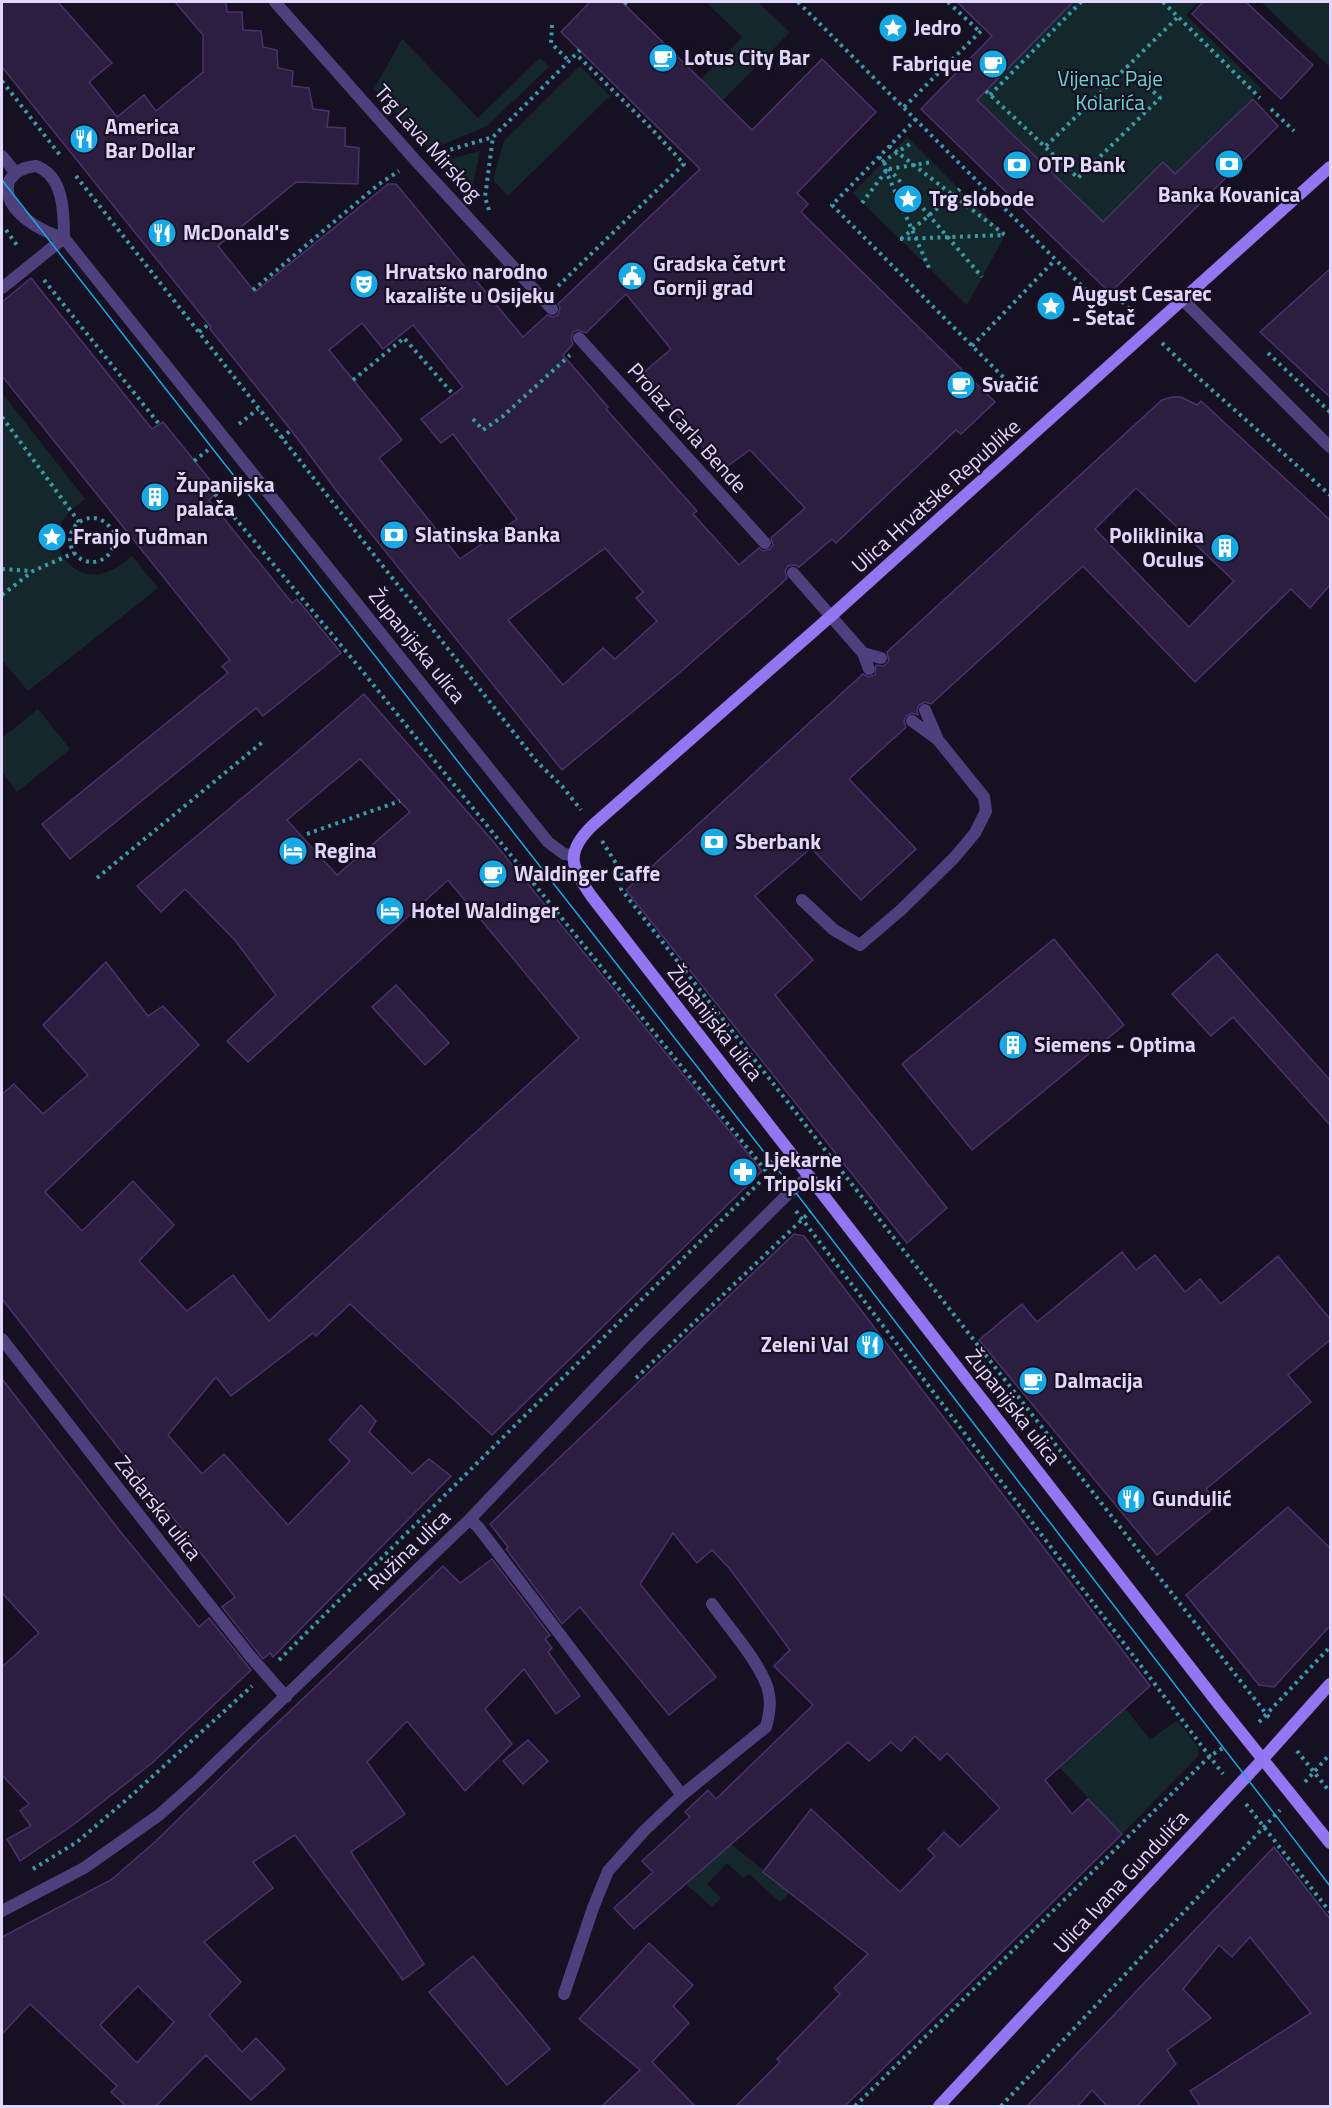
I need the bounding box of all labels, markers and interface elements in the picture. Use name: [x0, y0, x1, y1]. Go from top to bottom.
place label: Jedro: [914, 11, 961, 43]
place icon: Jedro: [877, 12, 909, 44]
place label: Lotus City Bar: [684, 41, 810, 73]
cafe icon: Lotus City Bar: [647, 42, 679, 74]
place label: Fabrique: [892, 47, 972, 79]
cafe icon: Fabrique: [977, 48, 1009, 80]
park label: Vijenac Paje Kolarića: [1057, 62, 1163, 118]
street label: Trg Lava Mirskog: [367, 77, 490, 208]
place label: America Bar Dollar: [105, 110, 196, 166]
restaurant icon: America Bar Dollar: [68, 123, 100, 155]
place label: OTP Bank: [1038, 148, 1126, 180]
bank icon: Banka Kovanica: [1213, 148, 1245, 180]
bank icon: OTP Bank: [1001, 149, 1033, 181]
place label: Banka Kovanica: [1158, 178, 1301, 210]
place label: Trg slobode: [929, 182, 1034, 214]
place icon: Trg slobode: [892, 183, 924, 215]
place label: McDonald's: [183, 216, 289, 248]
restaurant icon: McDonald's: [146, 217, 178, 249]
place label: Gradska četvrt Gornji grad: [653, 247, 786, 303]
place label: Hrvatsko narodno kazalište u Osijeku: [385, 255, 555, 311]
public building icon: Gradska četvrt Gornji grad: [616, 260, 648, 292]
theatre icon: Hrvatsko narodno kazalište u Osijeku: [348, 268, 380, 300]
place label: August Cesarec - Šetač: [1072, 277, 1212, 333]
place icon: August Cesarec - Šetač: [1035, 290, 1067, 322]
street label: Prolaz Carla Bende: [620, 355, 755, 500]
place label: Svačić: [982, 368, 1039, 400]
cafe icon: Svačić: [945, 369, 977, 401]
street label: Ulica Hrvatske Republike: [844, 411, 1027, 580]
place label: Županijska palača: [176, 468, 275, 524]
building icon: Županijska palača: [139, 481, 171, 513]
place label: Slatinska Banka: [415, 518, 561, 550]
bank icon: Slatinska Banka: [378, 519, 410, 551]
place label: Poliklinika Oculus: [1109, 519, 1204, 575]
place label: Franjo Tuđman: [73, 520, 208, 552]
place icon: Franjo Tuđman: [36, 521, 68, 553]
building icon: Poliklinika Oculus: [1209, 532, 1241, 564]
street label: Županijska ulica: [361, 581, 474, 710]
place label: Sberbank: [735, 825, 821, 857]
bank icon: Sberbank: [698, 826, 730, 858]
place label: Regina: [314, 834, 377, 866]
hotel icon: Regina: [277, 835, 309, 867]
place label: Waldinger Caffe: [514, 857, 660, 889]
cafe icon: Waldinger Caffe: [477, 858, 509, 890]
place label: Hotel Waldinger: [411, 894, 559, 926]
hotel icon: Hotel Waldinger: [374, 895, 406, 927]
street label: Županijska ulica: [660, 958, 772, 1088]
place label: Siemens - Optima: [1034, 1028, 1196, 1060]
building icon: Siemens - Optima: [997, 1029, 1029, 1061]
place label: Ljekarne Tripolski: [764, 1143, 842, 1199]
pharmacy icon: Ljekarne Tripolski: [727, 1156, 759, 1188]
place label: Zeleni Val: [761, 1328, 849, 1360]
restaurant icon: Zeleni Val: [854, 1329, 886, 1361]
street label: Županijska ulica: [958, 1342, 1070, 1472]
place label: Dalmacija: [1054, 1364, 1143, 1396]
cafe icon: Dalmacija: [1017, 1365, 1049, 1397]
street label: Zadarska ulica: [107, 1448, 210, 1567]
place label: Gundulić: [1152, 1482, 1232, 1514]
restaurant icon: Gundulić: [1115, 1483, 1147, 1515]
street label: Ružina ulica: [359, 1501, 457, 1597]
street label: Ulica Ivana Gundulića: [1045, 1802, 1196, 1960]

